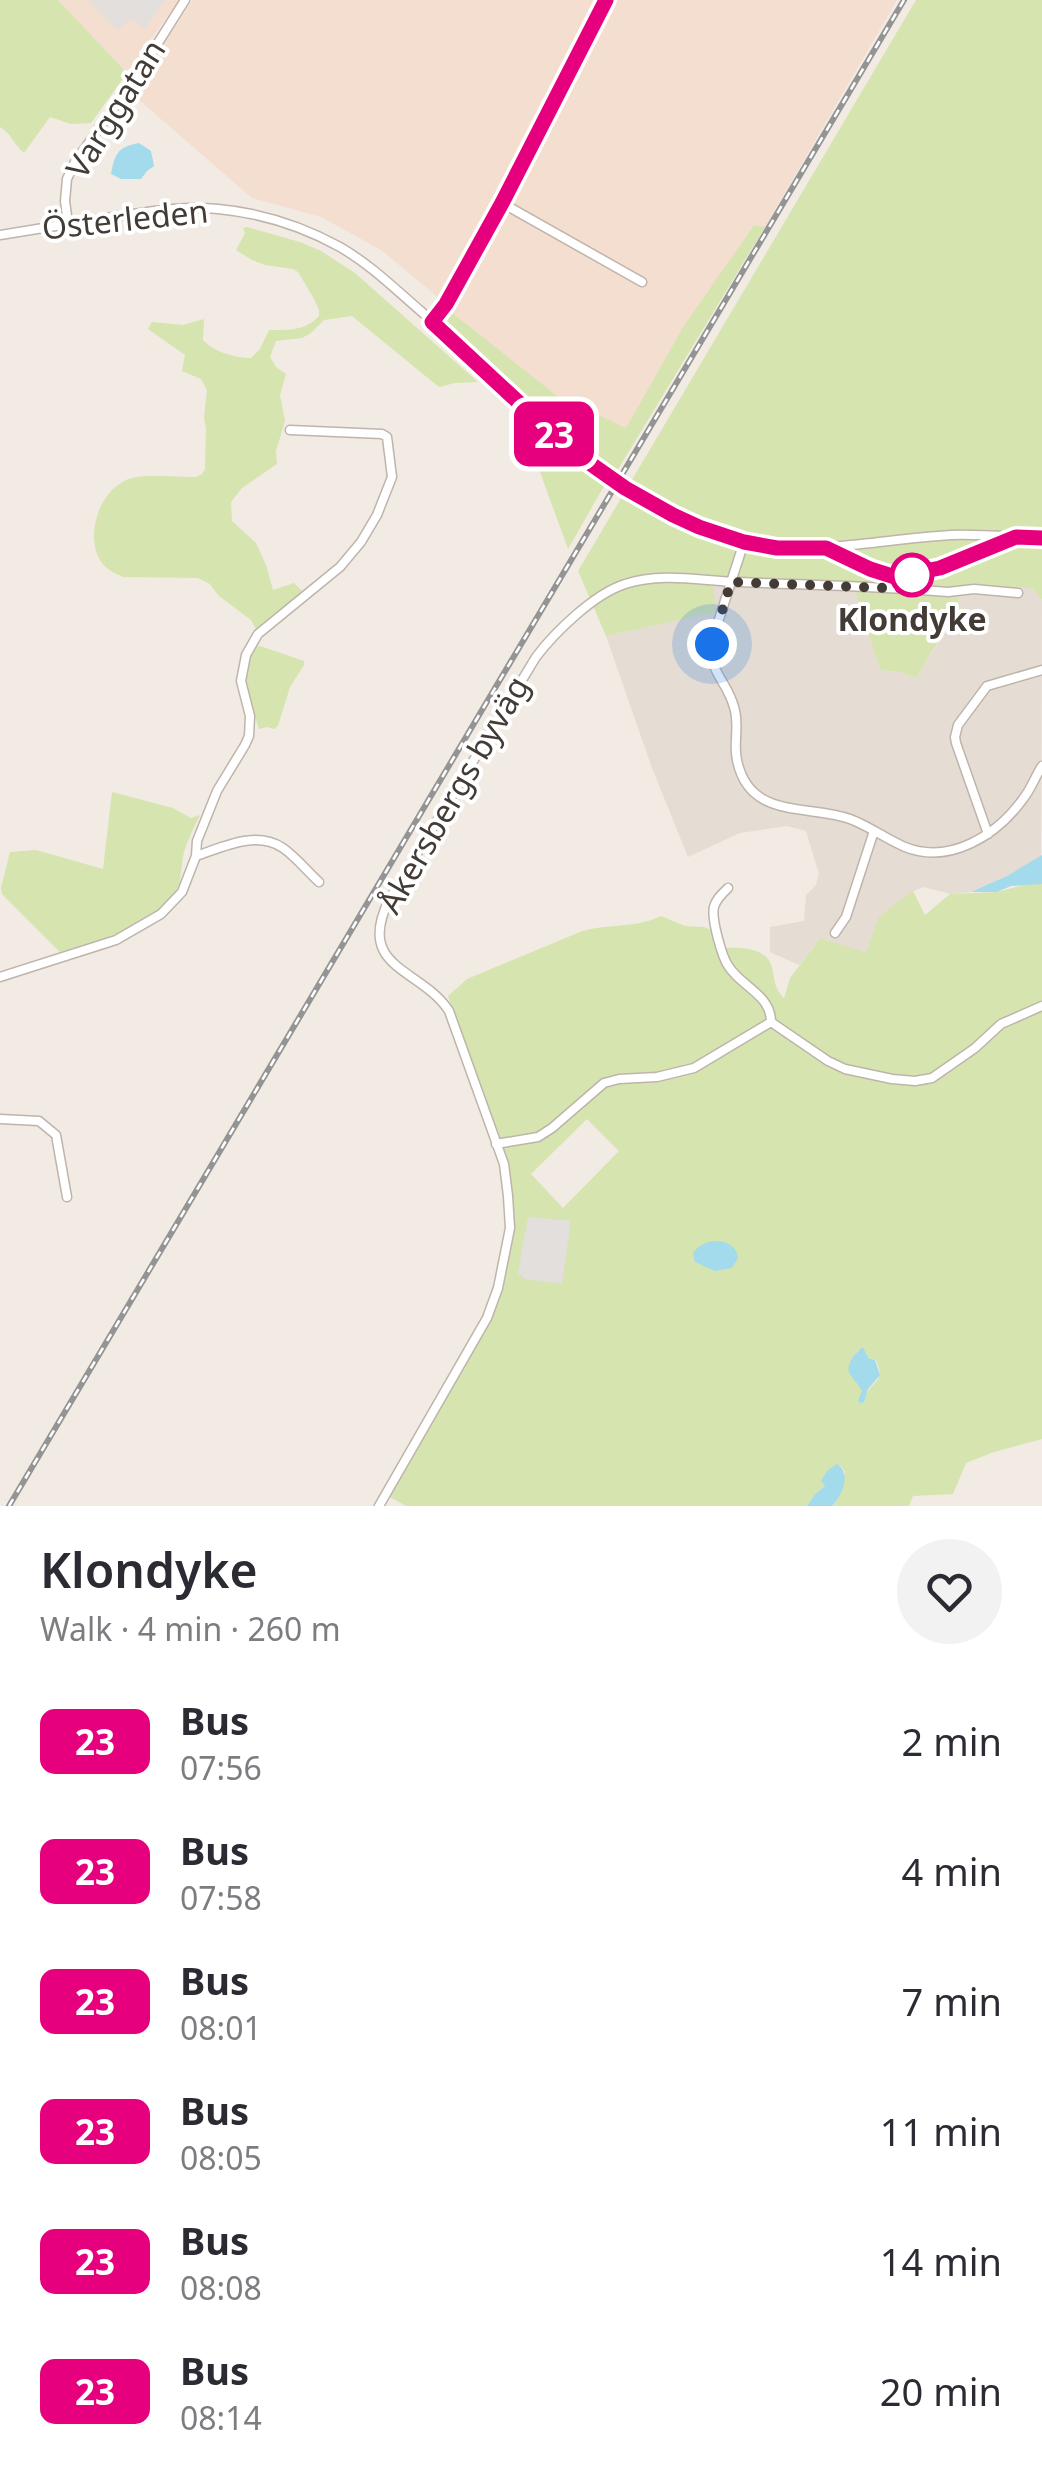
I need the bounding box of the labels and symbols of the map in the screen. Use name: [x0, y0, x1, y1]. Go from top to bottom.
street label: Varggatan: [55, 31, 174, 186]
street label: Österleden: [40, 188, 210, 249]
line badge: 23: [509, 402, 599, 466]
marker: Klondyke: [891, 554, 933, 596]
place label: Klondyke: [837, 597, 987, 640]
your location: [687, 619, 737, 669]
street label: Åkersbergs byväg: [367, 668, 538, 921]

